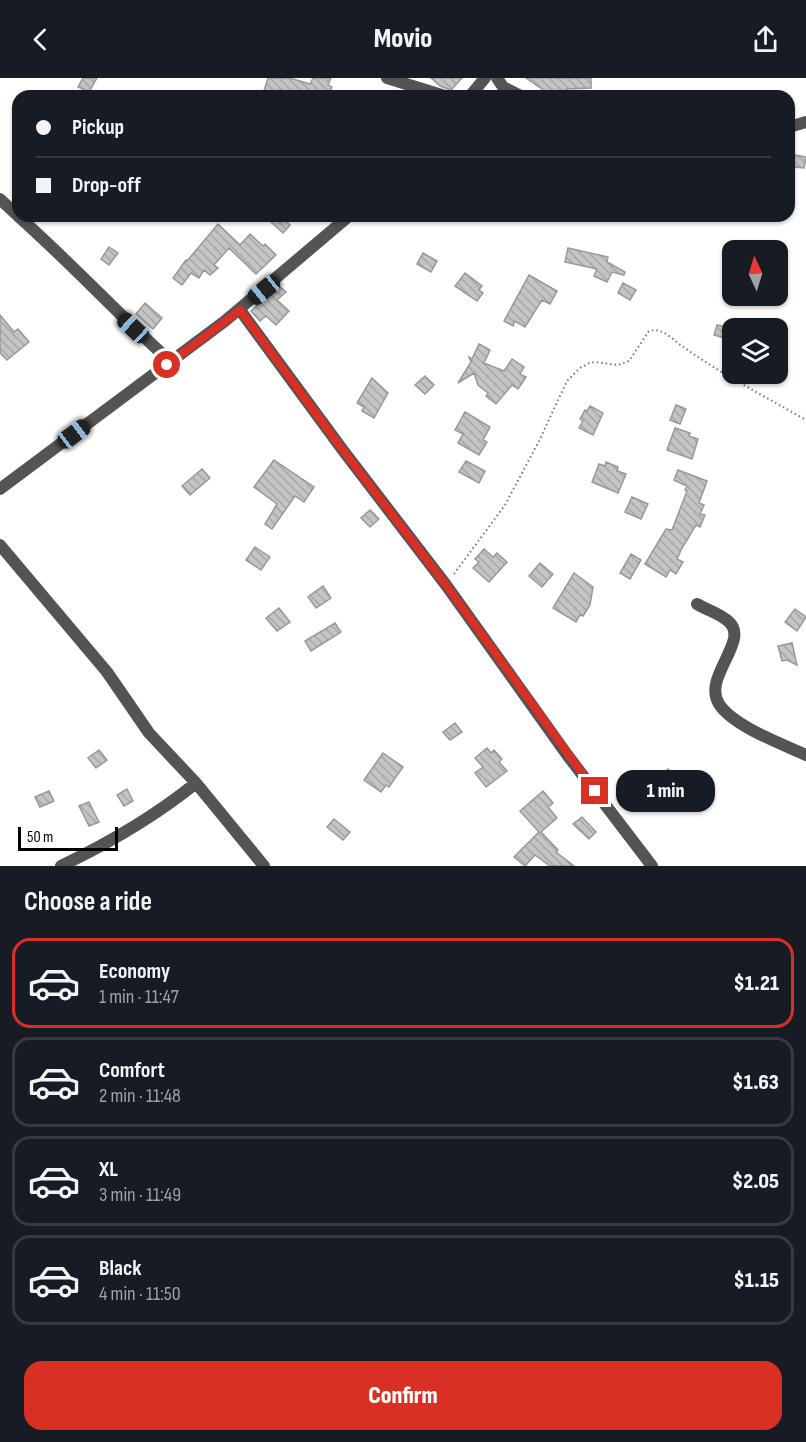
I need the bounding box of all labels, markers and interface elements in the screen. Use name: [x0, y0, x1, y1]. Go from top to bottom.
icon: back: [24, 23, 57, 56]
text: Movio: [374, 23, 432, 55]
icon: share: [749, 23, 782, 56]
text: Pickup: [72, 114, 124, 141]
text: Drop-off: [72, 172, 141, 199]
north arrow: [722, 240, 788, 306]
map controls: [722, 240, 788, 384]
car: [244, 272, 284, 308]
car: [114, 309, 152, 347]
button: layers: [722, 318, 788, 384]
route start: [153, 351, 180, 378]
car: [54, 416, 94, 452]
callout: 1 min: [616, 770, 715, 812]
route end: [581, 777, 608, 804]
text: 1 min: [646, 779, 685, 803]
scale bar: [18, 824, 118, 852]
text: 50 m: [27, 828, 53, 847]
text: Choose a ride: [24, 886, 152, 918]
icon: car: [27, 956, 81, 1010]
text: Economy: [99, 958, 170, 985]
text: $1.21: [733, 970, 779, 997]
text: 1 min · 11:47: [99, 985, 179, 1009]
icon: car: [27, 1055, 81, 1109]
text: Comfort: [99, 1057, 165, 1084]
text: $1.63: [732, 1069, 779, 1096]
text: 2 min · 11:48: [99, 1084, 181, 1108]
icon: car: [27, 1154, 81, 1208]
text: XL: [99, 1156, 118, 1183]
text: $2.05: [732, 1168, 779, 1195]
text: 3 min · 11:49: [99, 1183, 181, 1207]
icon: car: [27, 1253, 81, 1307]
text: Black: [99, 1255, 141, 1282]
text: $1.15: [733, 1267, 779, 1294]
text: 4 min · 11:50: [99, 1282, 181, 1306]
button: Confirm: [24, 1361, 782, 1430]

